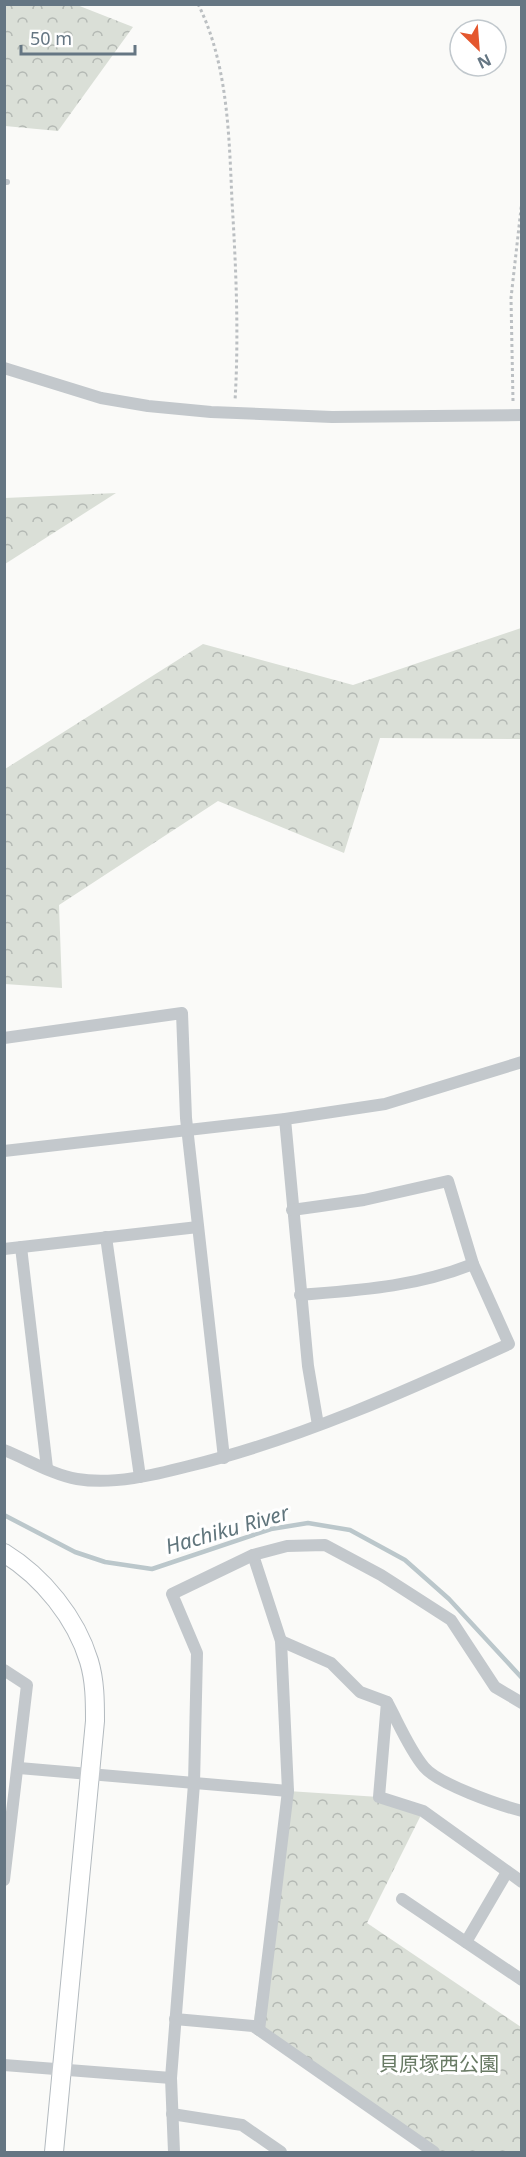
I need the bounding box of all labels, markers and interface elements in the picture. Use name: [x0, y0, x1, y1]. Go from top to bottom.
scale bar: [21, 18, 135, 56]
north arrow: [448, 18, 508, 78]
text: 50 m: [30, 26, 72, 50]
text: N: [474, 49, 495, 74]
water label: Hachiku River: [162, 1498, 294, 1560]
park label: 貝原塚西公園: [379, 2050, 499, 2077]

